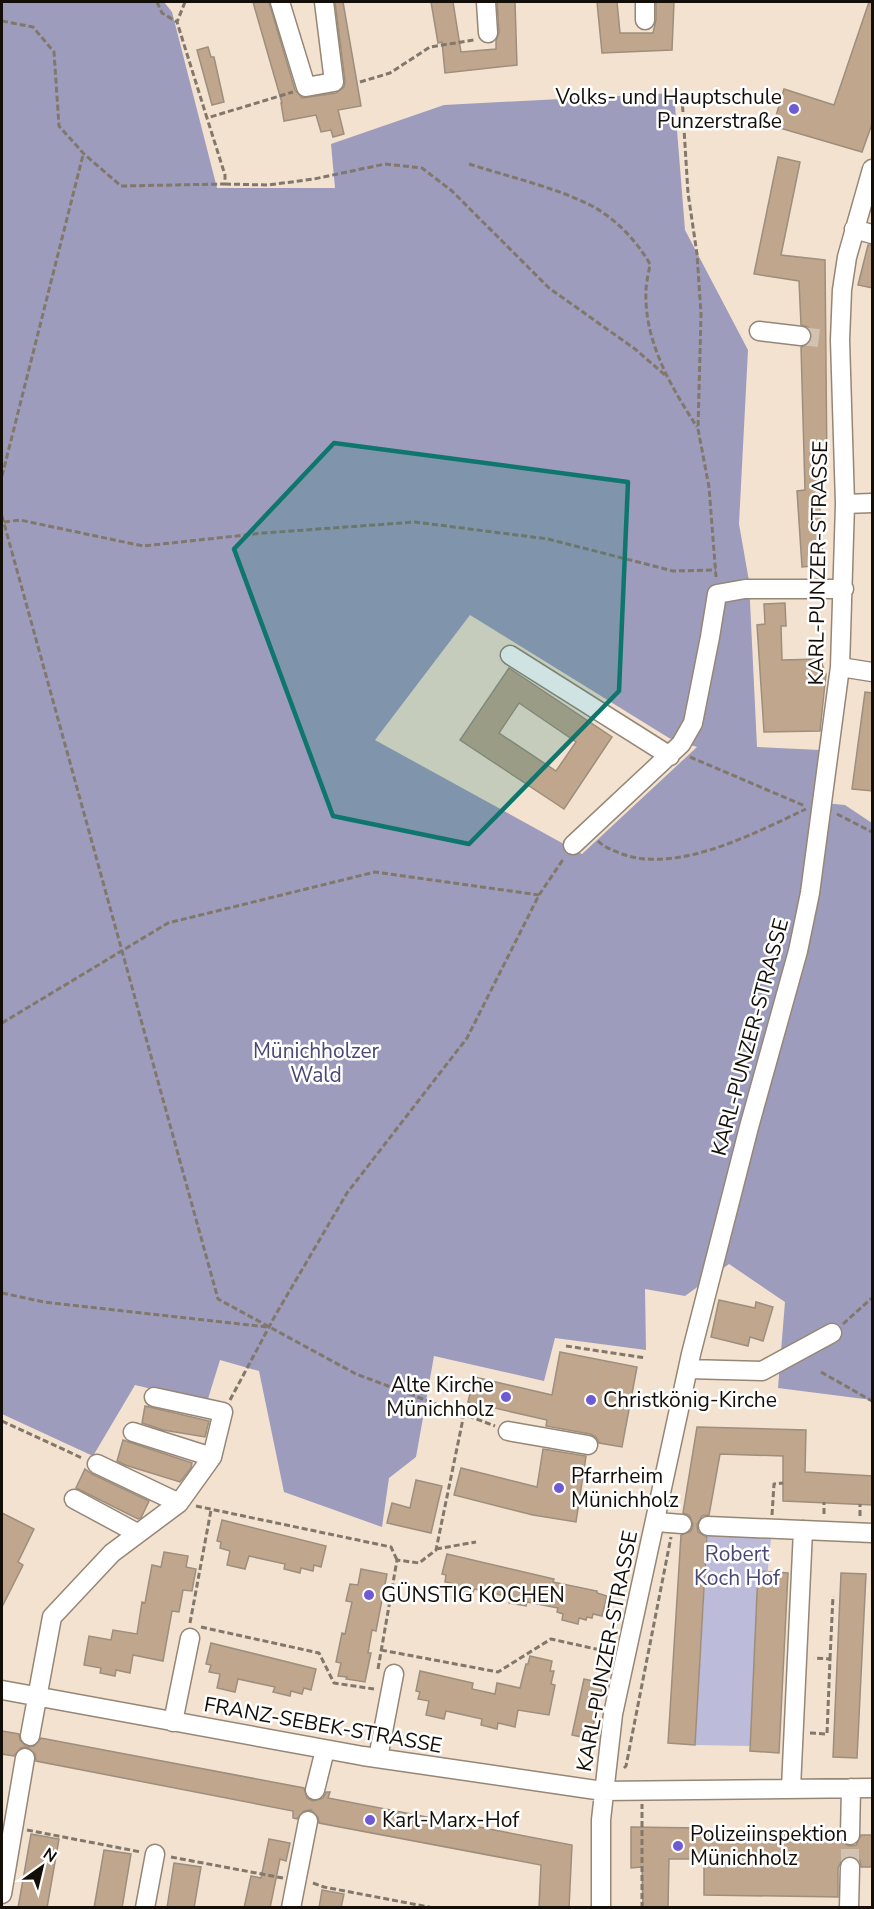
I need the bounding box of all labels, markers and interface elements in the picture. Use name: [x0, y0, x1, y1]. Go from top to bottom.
place label: Volks- und Hauptschule Punzerstraße: [555, 83, 782, 135]
marker: Volks- und Hauptschule Punzerstraße: [787, 102, 801, 116]
street label: KARL-PUNZER-STRASSE: [802, 440, 834, 686]
street label: KARL-PUNZER-STRASSE: [705, 915, 795, 1159]
park label: Münichholzer Wald: [253, 1037, 380, 1089]
place label: Alte Kirche Münichholz: [386, 1371, 494, 1423]
place label: Christkönig-Kirche: [603, 1386, 777, 1414]
marker: Alte Kirche Münichholz: [499, 1390, 513, 1404]
marker: Christkönig-Kirche: [584, 1393, 598, 1407]
place label: Pfarrheim Münichholz: [571, 1462, 679, 1514]
marker: Pfarrheim Münichholz: [552, 1481, 566, 1495]
street label: KARL-PUNZER-STRASSE: [570, 1528, 644, 1774]
park label: Robert Koch Hof: [694, 1540, 781, 1592]
place label: GÜNSTIG KOCHEN: [381, 1581, 565, 1609]
marker: GÜNSTIG KOCHEN: [362, 1588, 376, 1602]
street label: FRANZ-SEBEK-STRASSE: [202, 1690, 444, 1760]
place label: Karl-Marx-Hof: [382, 1806, 520, 1834]
marker: Karl-Marx-Hof: [363, 1813, 377, 1827]
place label: Polizeiinspektion Münichholz: [690, 1820, 848, 1872]
north arrow: [12, 1837, 72, 1897]
marker: Polizeiinspektion Münichholz: [671, 1839, 685, 1853]
text: N: [39, 1843, 61, 1868]

